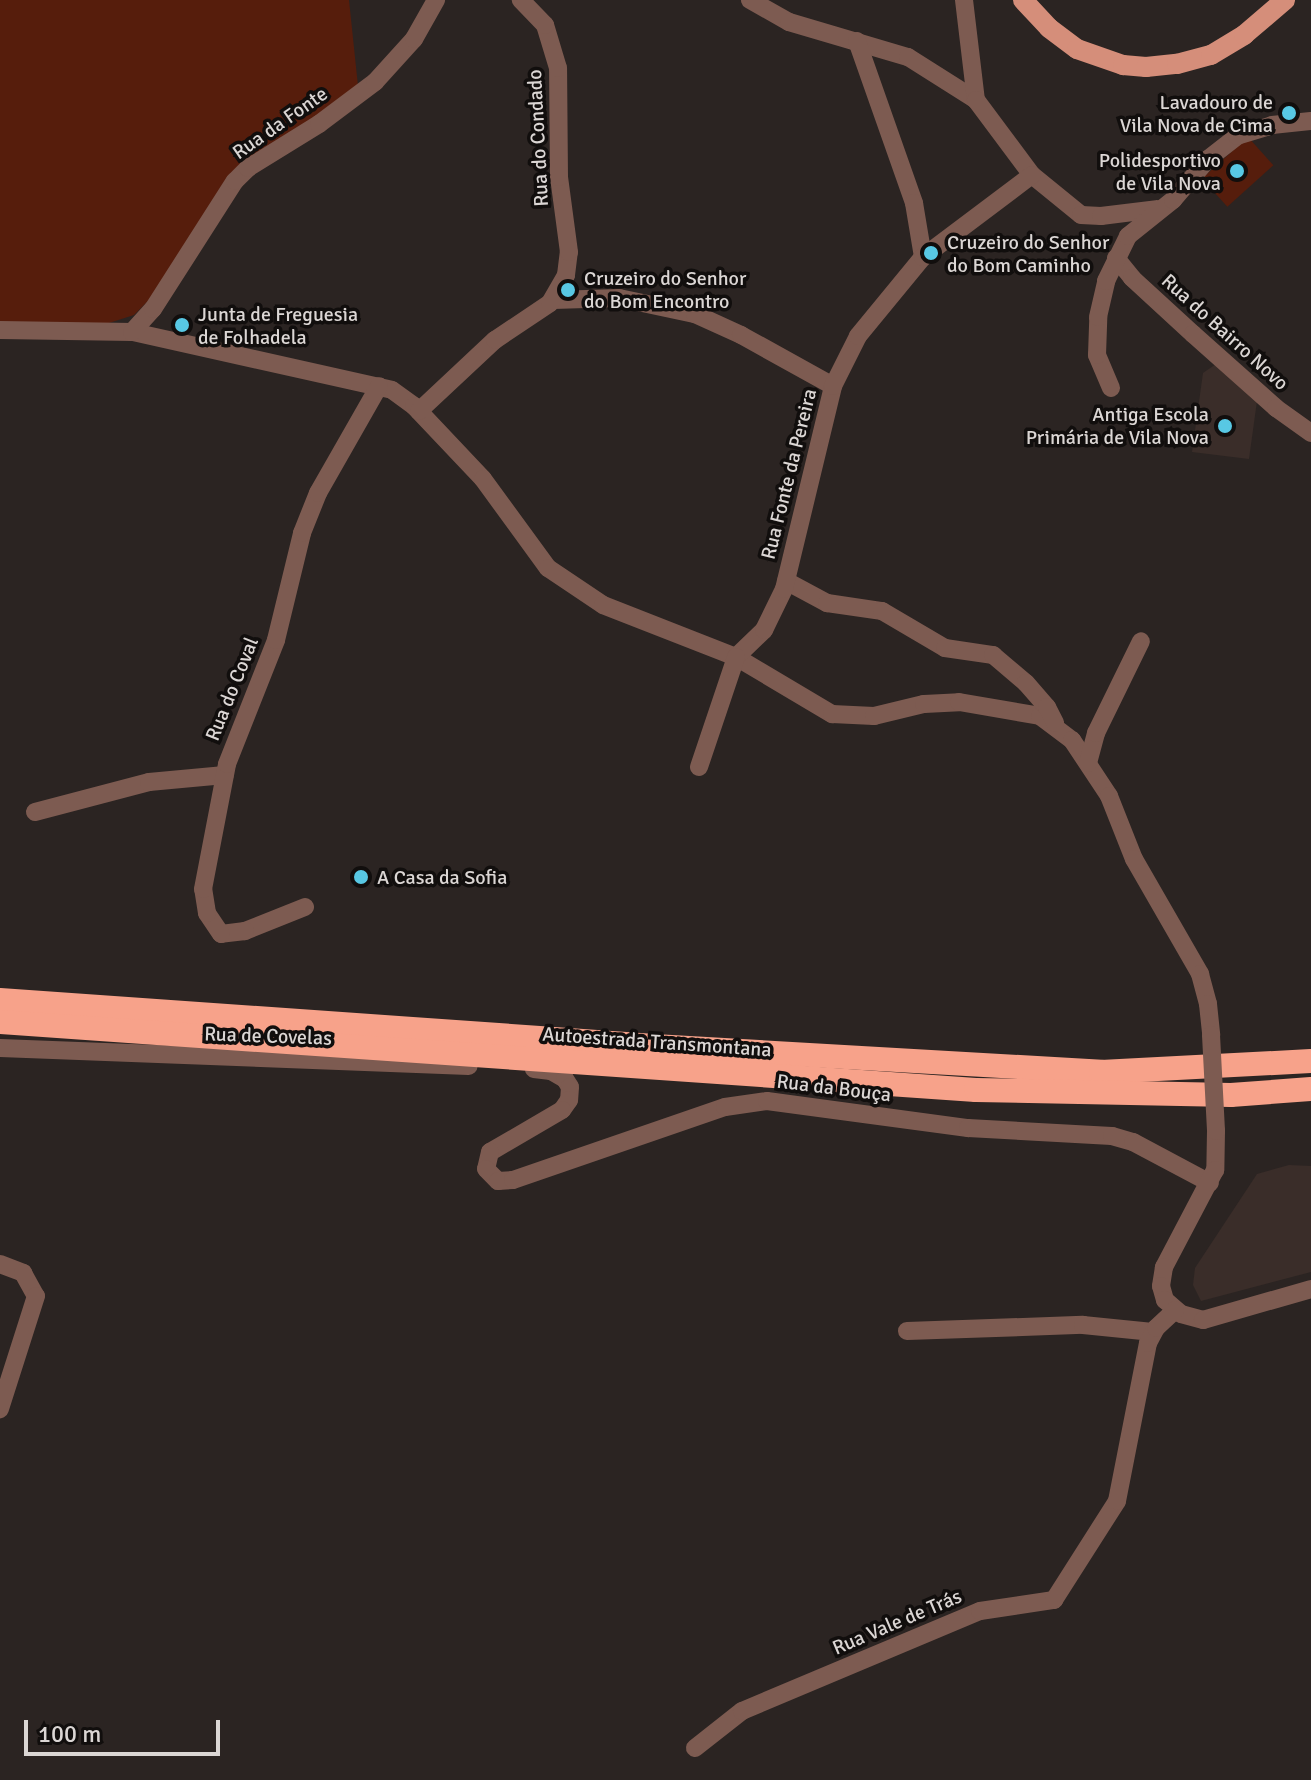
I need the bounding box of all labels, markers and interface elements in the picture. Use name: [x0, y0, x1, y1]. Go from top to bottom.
street label: Rua do Condado: [522, 69, 554, 207]
street label: Rua da Fonte: [228, 82, 332, 164]
place label: Lavadouro de Vila Nova de Cima: [1120, 90, 1273, 137]
marker: Lavadouro de Vila Nova de Cima: [1280, 104, 1298, 122]
place label: Polidesportivo de Vila Nova: [1099, 148, 1221, 195]
marker: Polidesportivo de Vila Nova: [1228, 162, 1246, 180]
place label: Cruzeiro do Senhor do Bom Caminho: [947, 230, 1109, 277]
marker: Cruzeiro do Senhor do Bom Caminho: [922, 244, 940, 262]
place label: Cruzeiro do Senhor do Bom Encontro: [584, 266, 746, 313]
street label: Rua do Bairro Novo: [1157, 269, 1293, 395]
marker: Cruzeiro do Senhor do Bom Encontro: [559, 281, 577, 299]
place label: Junta de Freguesia de Folhadela: [198, 302, 358, 349]
marker: Junta de Freguesia de Folhadela: [173, 316, 191, 334]
street label: Rua Fonte da Pereira: [756, 386, 822, 562]
place label: Antiga Escola Primária de Vila Nova: [1026, 402, 1209, 449]
marker: Antiga Escola Primária de Vila Nova: [1216, 417, 1234, 435]
street label: Rua do Coval: [200, 634, 264, 744]
place label: A Casa da Sofia: [377, 865, 507, 889]
marker: A Casa da Sofia: [352, 868, 370, 886]
street label: Rua de Covelas: [204, 1022, 332, 1050]
street label: Autoestrada Transmontana: [542, 1022, 772, 1062]
street label: Rua da Bouça: [775, 1069, 893, 1107]
street label: Rua Vale de Trás: [829, 1584, 965, 1660]
scale bar: [28, 1704, 224, 1754]
text: 100 m: [38, 1719, 101, 1749]

